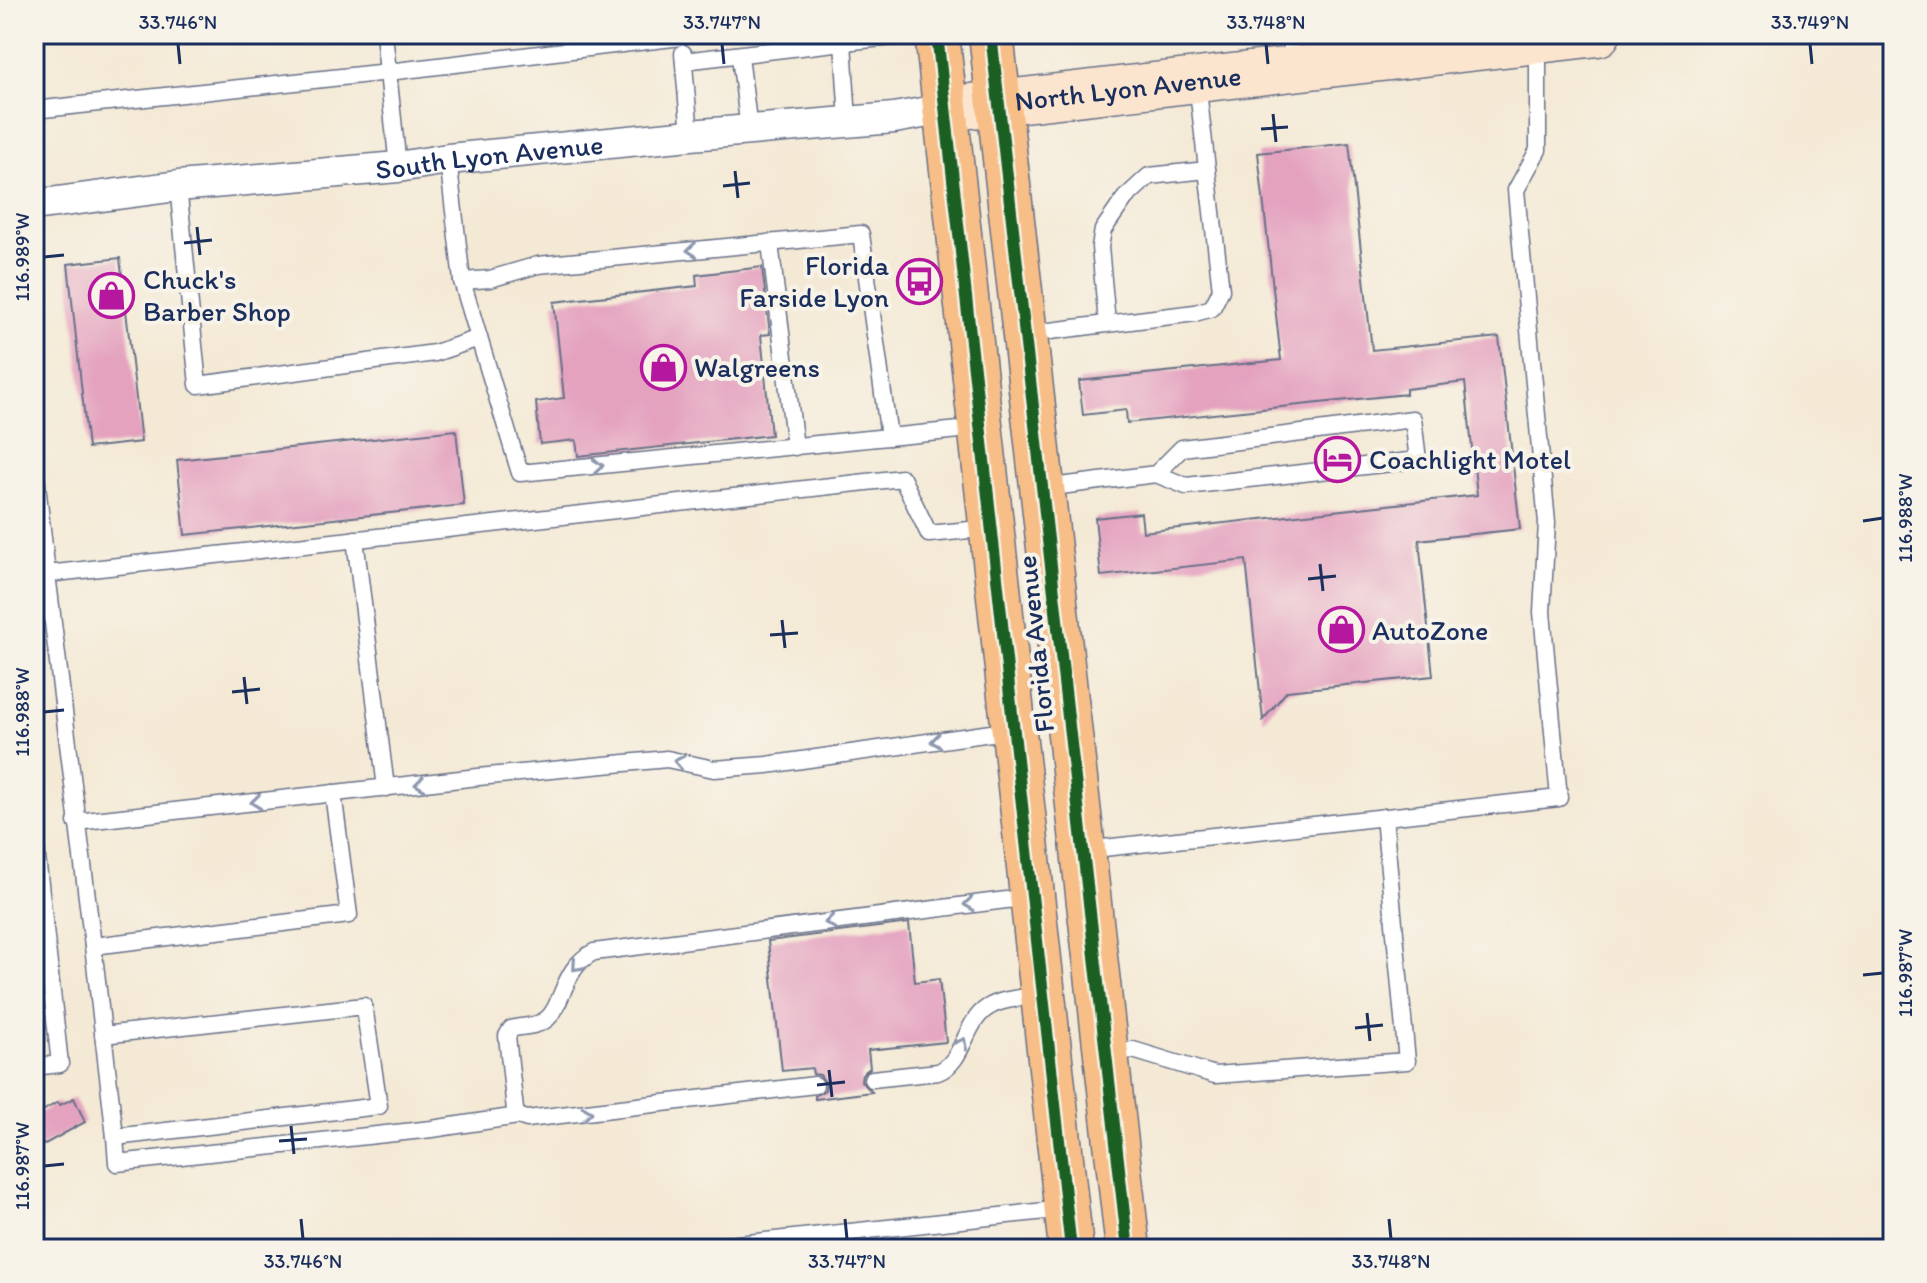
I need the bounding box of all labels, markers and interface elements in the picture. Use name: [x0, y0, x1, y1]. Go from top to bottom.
text: 33.746°N: [139, 10, 217, 34]
text: 33.747°N: [683, 10, 761, 34]
text: 33.748°N: [1226, 10, 1306, 34]
text: 33.749°N: [1771, 10, 1849, 34]
street label: North Lyon Avenue: [1013, 58, 1243, 118]
street label: South Lyon Avenue: [374, 127, 605, 186]
text: 116.989°W: [10, 213, 34, 301]
one-way arrow: [685, 242, 698, 259]
place label: Florida Farside Lyon: [739, 248, 889, 314]
bus stop icon: Florida Farside Lyon: [896, 257, 944, 305]
place label: Chuck's Barber Shop: [143, 262, 291, 328]
shop icon: Chuck's Barber Shop: [88, 271, 136, 319]
shop icon: Walgreens: [639, 343, 687, 391]
place label: Walgreens: [694, 350, 820, 384]
hotel icon: Coachlight Motel: [1314, 435, 1362, 483]
place label: Coachlight Motel: [1369, 442, 1571, 476]
one-way arrow: [592, 457, 605, 474]
text: 116.988°W: [1893, 473, 1917, 563]
street label: Florida Avenue: [1009, 554, 1061, 734]
shop icon: AutoZone: [1317, 606, 1365, 654]
place label: AutoZone: [1372, 613, 1488, 647]
text: 116.988°W: [10, 667, 34, 757]
one-way arrow: [929, 732, 943, 749]
one-way arrow: [672, 754, 686, 771]
one-way arrow: [414, 775, 427, 792]
one-way arrow: [249, 793, 262, 810]
one-way arrow: [962, 896, 975, 913]
one-way arrow: [823, 913, 837, 930]
text: 116.987°W: [1893, 929, 1917, 1017]
one-way arrow: [572, 957, 586, 971]
one-way arrow: [953, 1037, 968, 1051]
one-way arrow: [580, 1105, 594, 1122]
text: 116.987°W: [10, 1122, 34, 1210]
text: 33.746°N: [264, 1249, 342, 1273]
text: 33.747°N: [808, 1249, 886, 1273]
text: 33.748°N: [1351, 1249, 1431, 1273]

